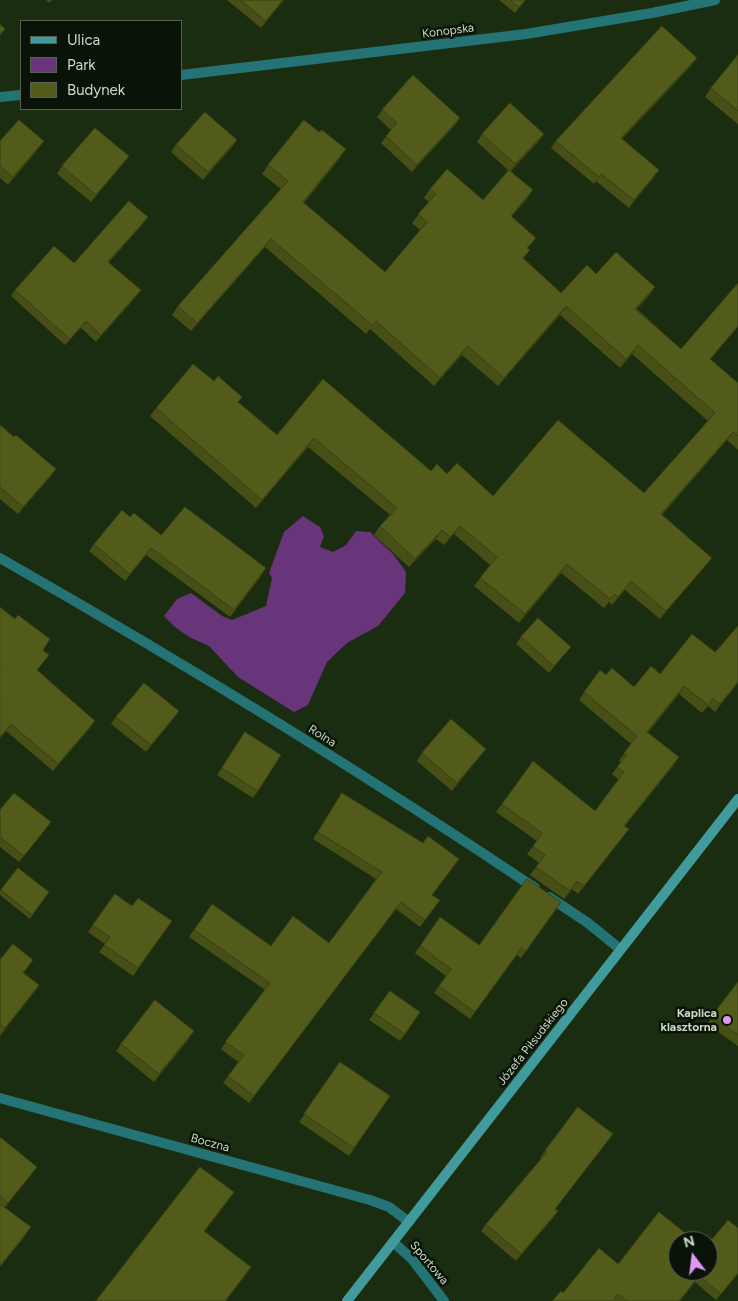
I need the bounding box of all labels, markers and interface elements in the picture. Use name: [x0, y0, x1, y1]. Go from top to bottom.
legend: [20, 20, 182, 110]
street label: Konopska: [421, 21, 475, 41]
text: Ulica: [67, 31, 100, 49]
text: Park: [67, 56, 96, 74]
text: Budynek: [67, 81, 125, 99]
street label: Rolna: [305, 722, 339, 750]
street label: Józefa Piłsudskiego: [495, 996, 571, 1088]
place label: Kaplica klasztorna: [660, 1006, 717, 1034]
marker: Kaplica klasztorna: [721, 1014, 733, 1026]
street label: Boczna: [189, 1131, 231, 1155]
north arrow: [668, 1231, 718, 1281]
text: N: [682, 1232, 697, 1252]
street label: Sportowa: [407, 1238, 451, 1288]

